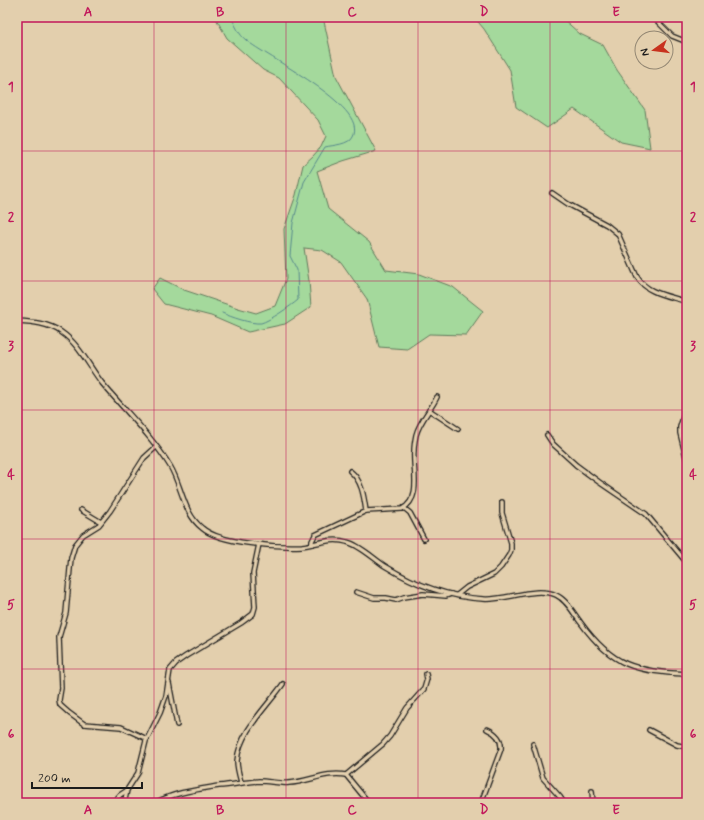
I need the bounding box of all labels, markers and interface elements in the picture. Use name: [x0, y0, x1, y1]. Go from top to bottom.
text: A: [84, 4, 92, 21]
text: B: [216, 4, 225, 21]
text: C: [347, 4, 357, 21]
text: D: [480, 4, 489, 21]
text: E: [612, 4, 620, 21]
north arrow: [634, 30, 674, 70]
text: N: [638, 47, 653, 57]
text: 1: [8, 79, 14, 96]
text: 1: [690, 79, 696, 96]
text: 2: [8, 209, 15, 226]
text: 2: [690, 209, 697, 226]
text: 3: [8, 338, 14, 355]
text: 3: [690, 338, 696, 355]
text: 4: [7, 467, 15, 484]
text: 4: [689, 467, 697, 484]
text: 5: [7, 597, 15, 614]
text: 5: [689, 597, 697, 614]
text: 6: [8, 726, 15, 743]
text: 6: [690, 726, 697, 743]
scale bar: [32, 764, 142, 790]
text: 200 m: [38, 771, 71, 787]
text: A: [84, 802, 92, 819]
text: B: [216, 802, 225, 819]
text: C: [347, 802, 357, 819]
text: D: [480, 802, 489, 819]
text: E: [612, 802, 620, 819]

